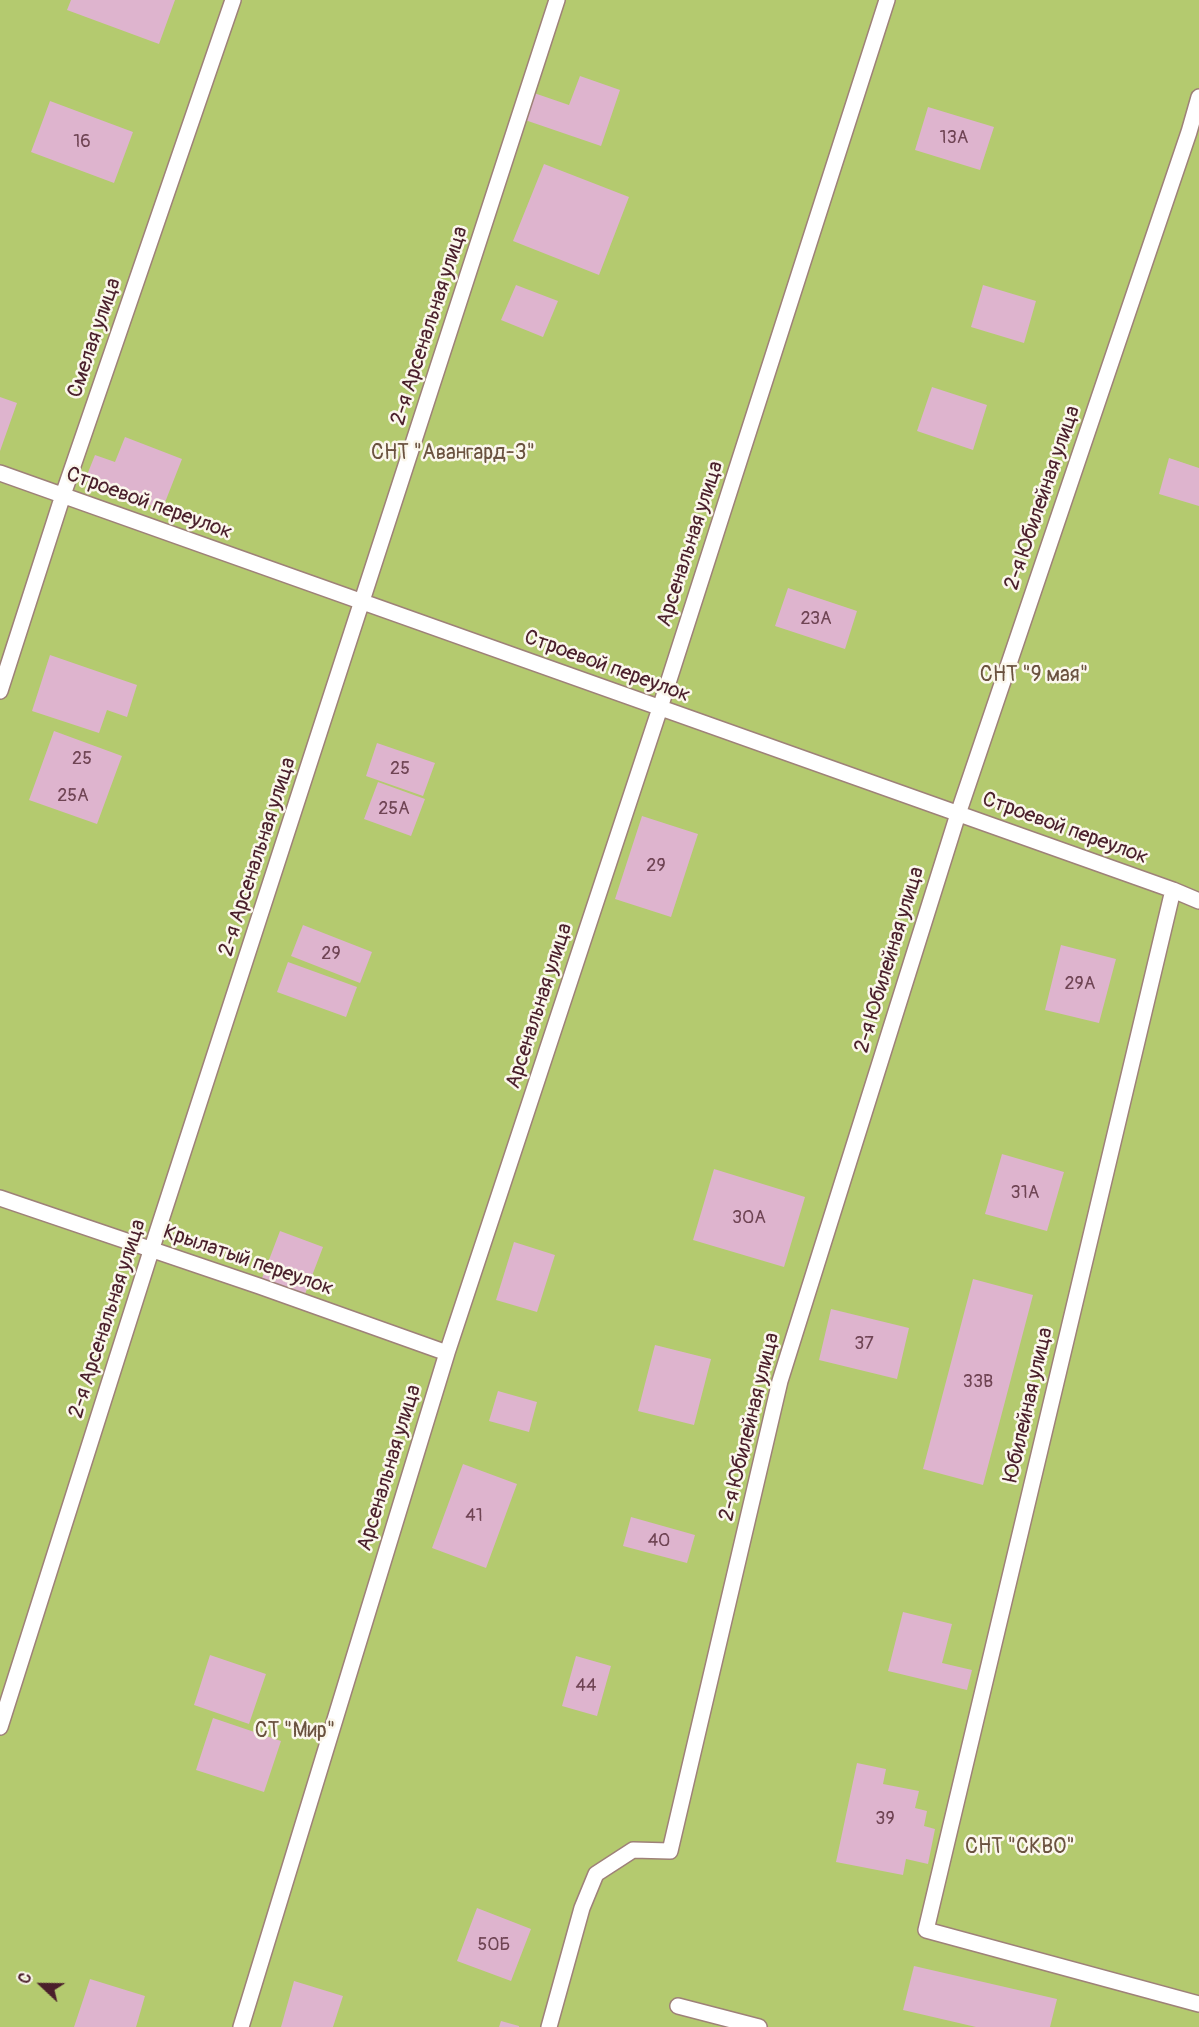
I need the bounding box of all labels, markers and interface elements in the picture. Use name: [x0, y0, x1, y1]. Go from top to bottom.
house number: 13А: [940, 127, 968, 149]
house number: 16: [73, 131, 91, 153]
street label: 2-я Арсенальная улица: [386, 223, 474, 429]
street label: Смелая улица: [63, 275, 127, 401]
street label: 2-я Юбилейная улица: [1000, 403, 1086, 593]
park label: СНТ "Авангард-3": [371, 441, 535, 467]
street label: Арсенальная улица: [652, 458, 730, 630]
street label: Строевой переулок: [63, 462, 235, 546]
house number: 23А: [800, 608, 832, 630]
street label: Строевой переулок: [521, 625, 693, 709]
park label: СНТ "9 мая": [980, 663, 1088, 689]
house number: 25: [72, 748, 92, 770]
street label: 2-я Арсенальная улица: [214, 754, 302, 960]
house number: 25: [390, 758, 410, 780]
house number: 25А: [57, 785, 89, 807]
street label: Строевой переулок: [979, 787, 1151, 871]
house number: 25А: [378, 798, 410, 820]
house number: 29: [646, 855, 666, 877]
street label: 2-я Юбилейная улица: [850, 864, 930, 1056]
street label: Арсенальная улица: [501, 920, 579, 1092]
house number: 29: [321, 943, 341, 965]
house number: 29А: [1064, 973, 1096, 995]
house number: 31А: [1011, 1182, 1039, 1204]
house number: 30А: [732, 1207, 766, 1229]
street label: 2-я Арсенальная улица: [64, 1216, 152, 1422]
street label: Крылатый переулок: [160, 1220, 336, 1302]
street label: Юбилейная улица: [999, 1325, 1059, 1485]
street label: 2-я Юбилейная улица: [714, 1330, 786, 1524]
house number: 37: [854, 1333, 874, 1355]
house number: 33В: [963, 1371, 993, 1393]
street label: Арсенальная улица: [353, 1382, 427, 1554]
house number: 41: [465, 1505, 483, 1527]
house number: 40: [648, 1530, 670, 1552]
house number: 44: [576, 1675, 596, 1697]
park label: СТ "Мир": [255, 1719, 335, 1745]
house number: 39: [875, 1808, 895, 1830]
park label: СНТ "СКВО": [965, 1835, 1075, 1861]
house number: 50Б: [478, 1934, 510, 1956]
north arrow: [12, 1955, 72, 2015]
text: С: [14, 1970, 36, 1987]

